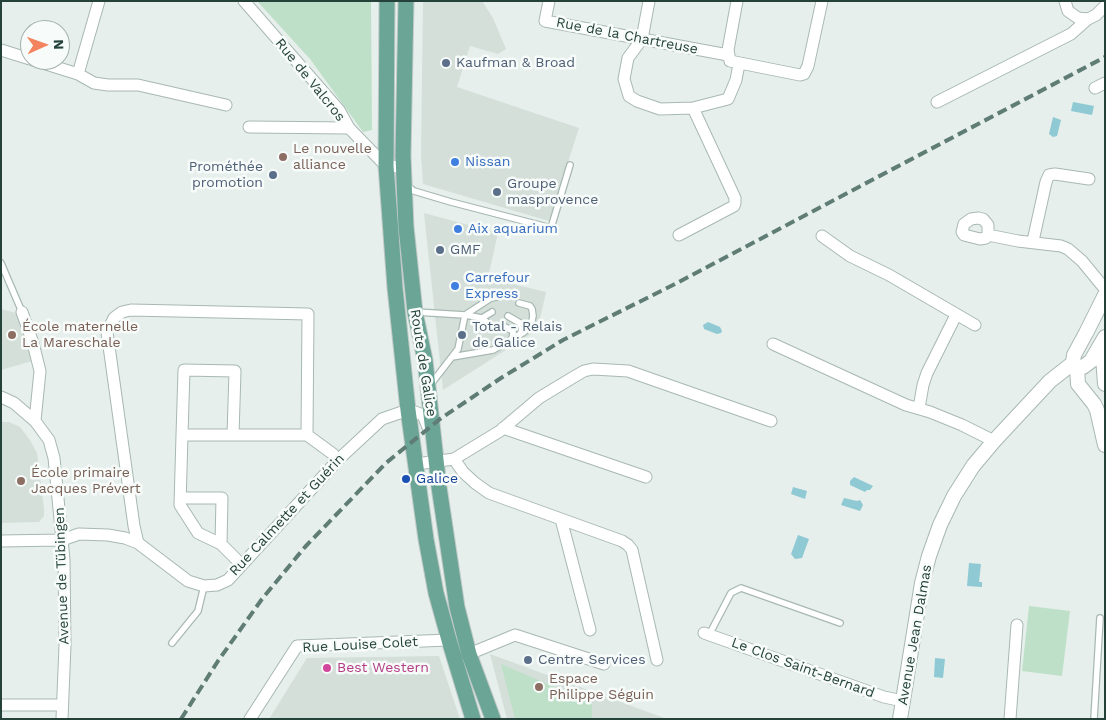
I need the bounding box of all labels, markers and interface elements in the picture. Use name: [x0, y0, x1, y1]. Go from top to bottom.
street label: Rue de la Chartreuse: [555, 14, 699, 58]
north arrow: [20, 20, 70, 70]
street label: Rue de Valcros: [271, 35, 349, 125]
text: N: [51, 39, 67, 50]
place label: Kaufman & Broad: [456, 55, 575, 71]
marker: Kaufman & Broad: [440, 57, 452, 69]
place label: Le nouvelle alliance: [293, 141, 372, 174]
marker: Le nouvelle alliance: [277, 151, 289, 163]
place label: Nissan: [465, 154, 510, 170]
marker: Nissan: [449, 156, 461, 168]
place label: Prométhée promotion: [189, 159, 263, 192]
marker: Prométhée promotion: [267, 169, 279, 181]
place label: Groupe masprovence: [507, 176, 598, 208]
marker: Groupe masprovence: [491, 186, 503, 198]
place label: Aix aquarium: [468, 221, 558, 237]
marker: Aix aquarium: [452, 223, 464, 235]
place label: GMF: [450, 242, 481, 258]
marker: GMF: [434, 244, 446, 256]
place label: Carrefour Express: [465, 270, 530, 302]
marker: Carrefour Express: [449, 280, 461, 292]
street label: Route de Galice: [406, 308, 440, 418]
place label: École maternelle La Mareschale: [22, 319, 138, 352]
place label: Total - Relais de Galice: [472, 319, 562, 352]
marker: École maternelle La Mareschale: [6, 329, 18, 341]
marker: Total - Relais de Galice: [456, 329, 468, 341]
street label: Rue Calmette et Guérin: [226, 450, 348, 580]
place label: École primaire Jacques Prévert: [31, 465, 141, 498]
place label: Galice: [416, 471, 458, 487]
marker: Galice: [400, 473, 412, 485]
marker: École primaire Jacques Prévert: [15, 475, 27, 487]
street label: Avenue de Tübingen: [51, 507, 73, 645]
street label: Avenue Jean Dalmas: [894, 563, 936, 707]
street label: Rue Louise Colet: [302, 634, 418, 656]
street label: Le Clos Saint-Bernard: [729, 634, 877, 702]
place label: Centre Services: [538, 652, 646, 668]
marker: Centre Services: [522, 654, 534, 666]
place label: Best Western: [337, 660, 429, 676]
marker: Best Western: [321, 662, 333, 674]
place label: Espace Philippe Séguin: [549, 671, 654, 704]
marker: Espace Philippe Séguin: [533, 681, 545, 693]

